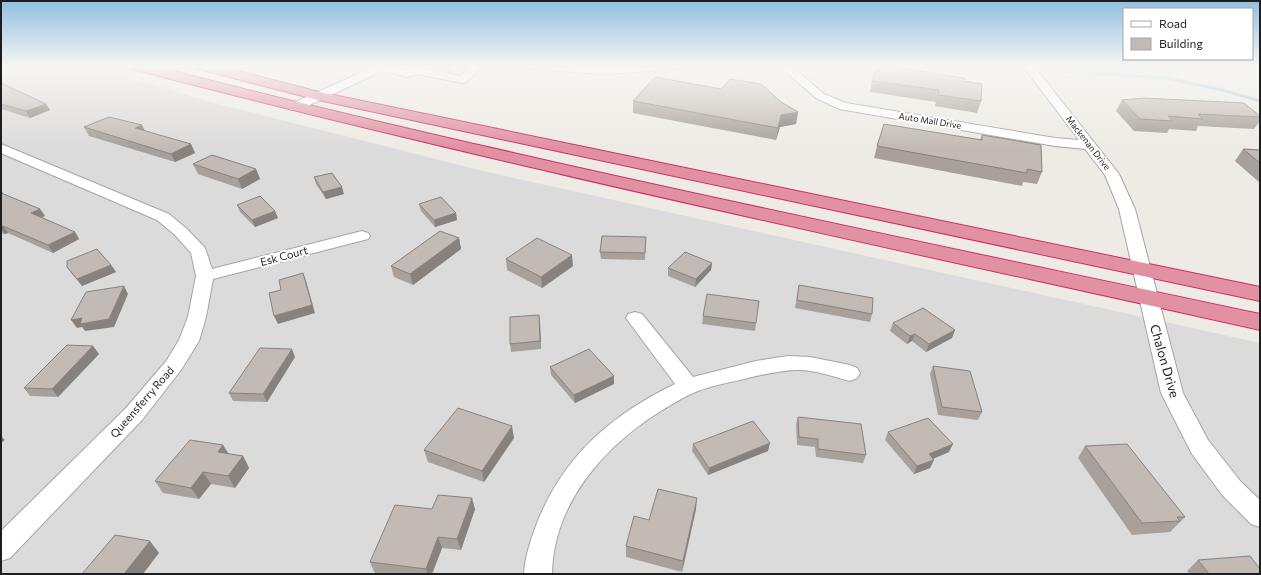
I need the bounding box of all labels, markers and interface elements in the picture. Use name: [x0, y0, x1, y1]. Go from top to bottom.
legend: [1123, 8, 1253, 60]
text: Road: [1159, 16, 1187, 30]
text: Building: [1159, 36, 1203, 50]
street label: Auto Mall Drive: [898, 110, 962, 131]
street label: Mackenan Drive: [1064, 113, 1113, 172]
street label: Esk Court: [259, 243, 310, 268]
street label: Chalon Drive: [1147, 322, 1183, 400]
street label: Queensferry Road: [107, 363, 176, 440]

